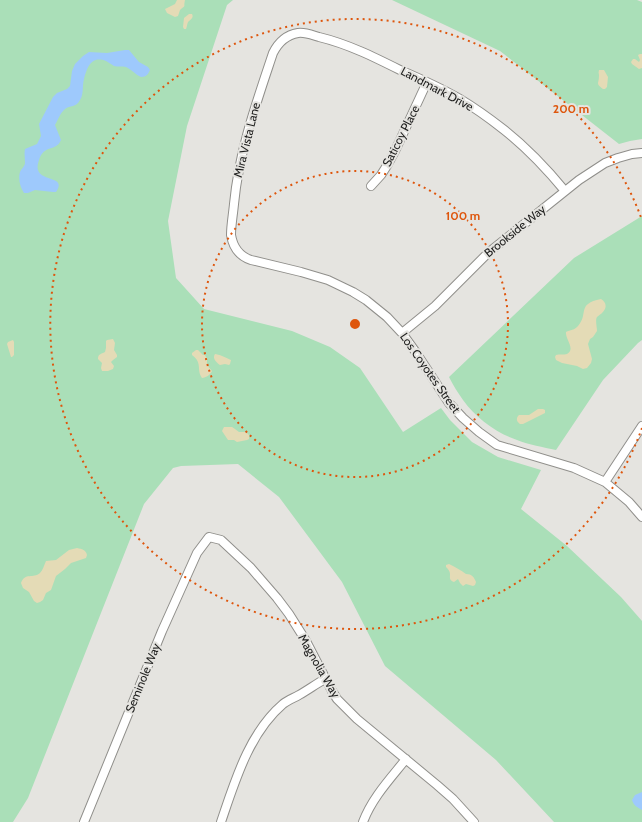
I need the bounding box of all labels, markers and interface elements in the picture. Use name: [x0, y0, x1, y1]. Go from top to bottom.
street label: Landmark Drive: [398, 63, 476, 114]
street label: Mira Vista Lane: [230, 101, 263, 179]
text: 200 m: [553, 101, 589, 116]
street label: Saticoy Place: [379, 103, 422, 169]
street label: Brookside Way: [481, 201, 548, 260]
text: 100 m: [446, 208, 480, 223]
centre of rings: [348, 317, 362, 331]
street label: Los Coyotes Street: [397, 330, 464, 416]
street label: Magnolia Way: [295, 631, 344, 700]
street label: Seminole Way: [122, 641, 163, 715]

